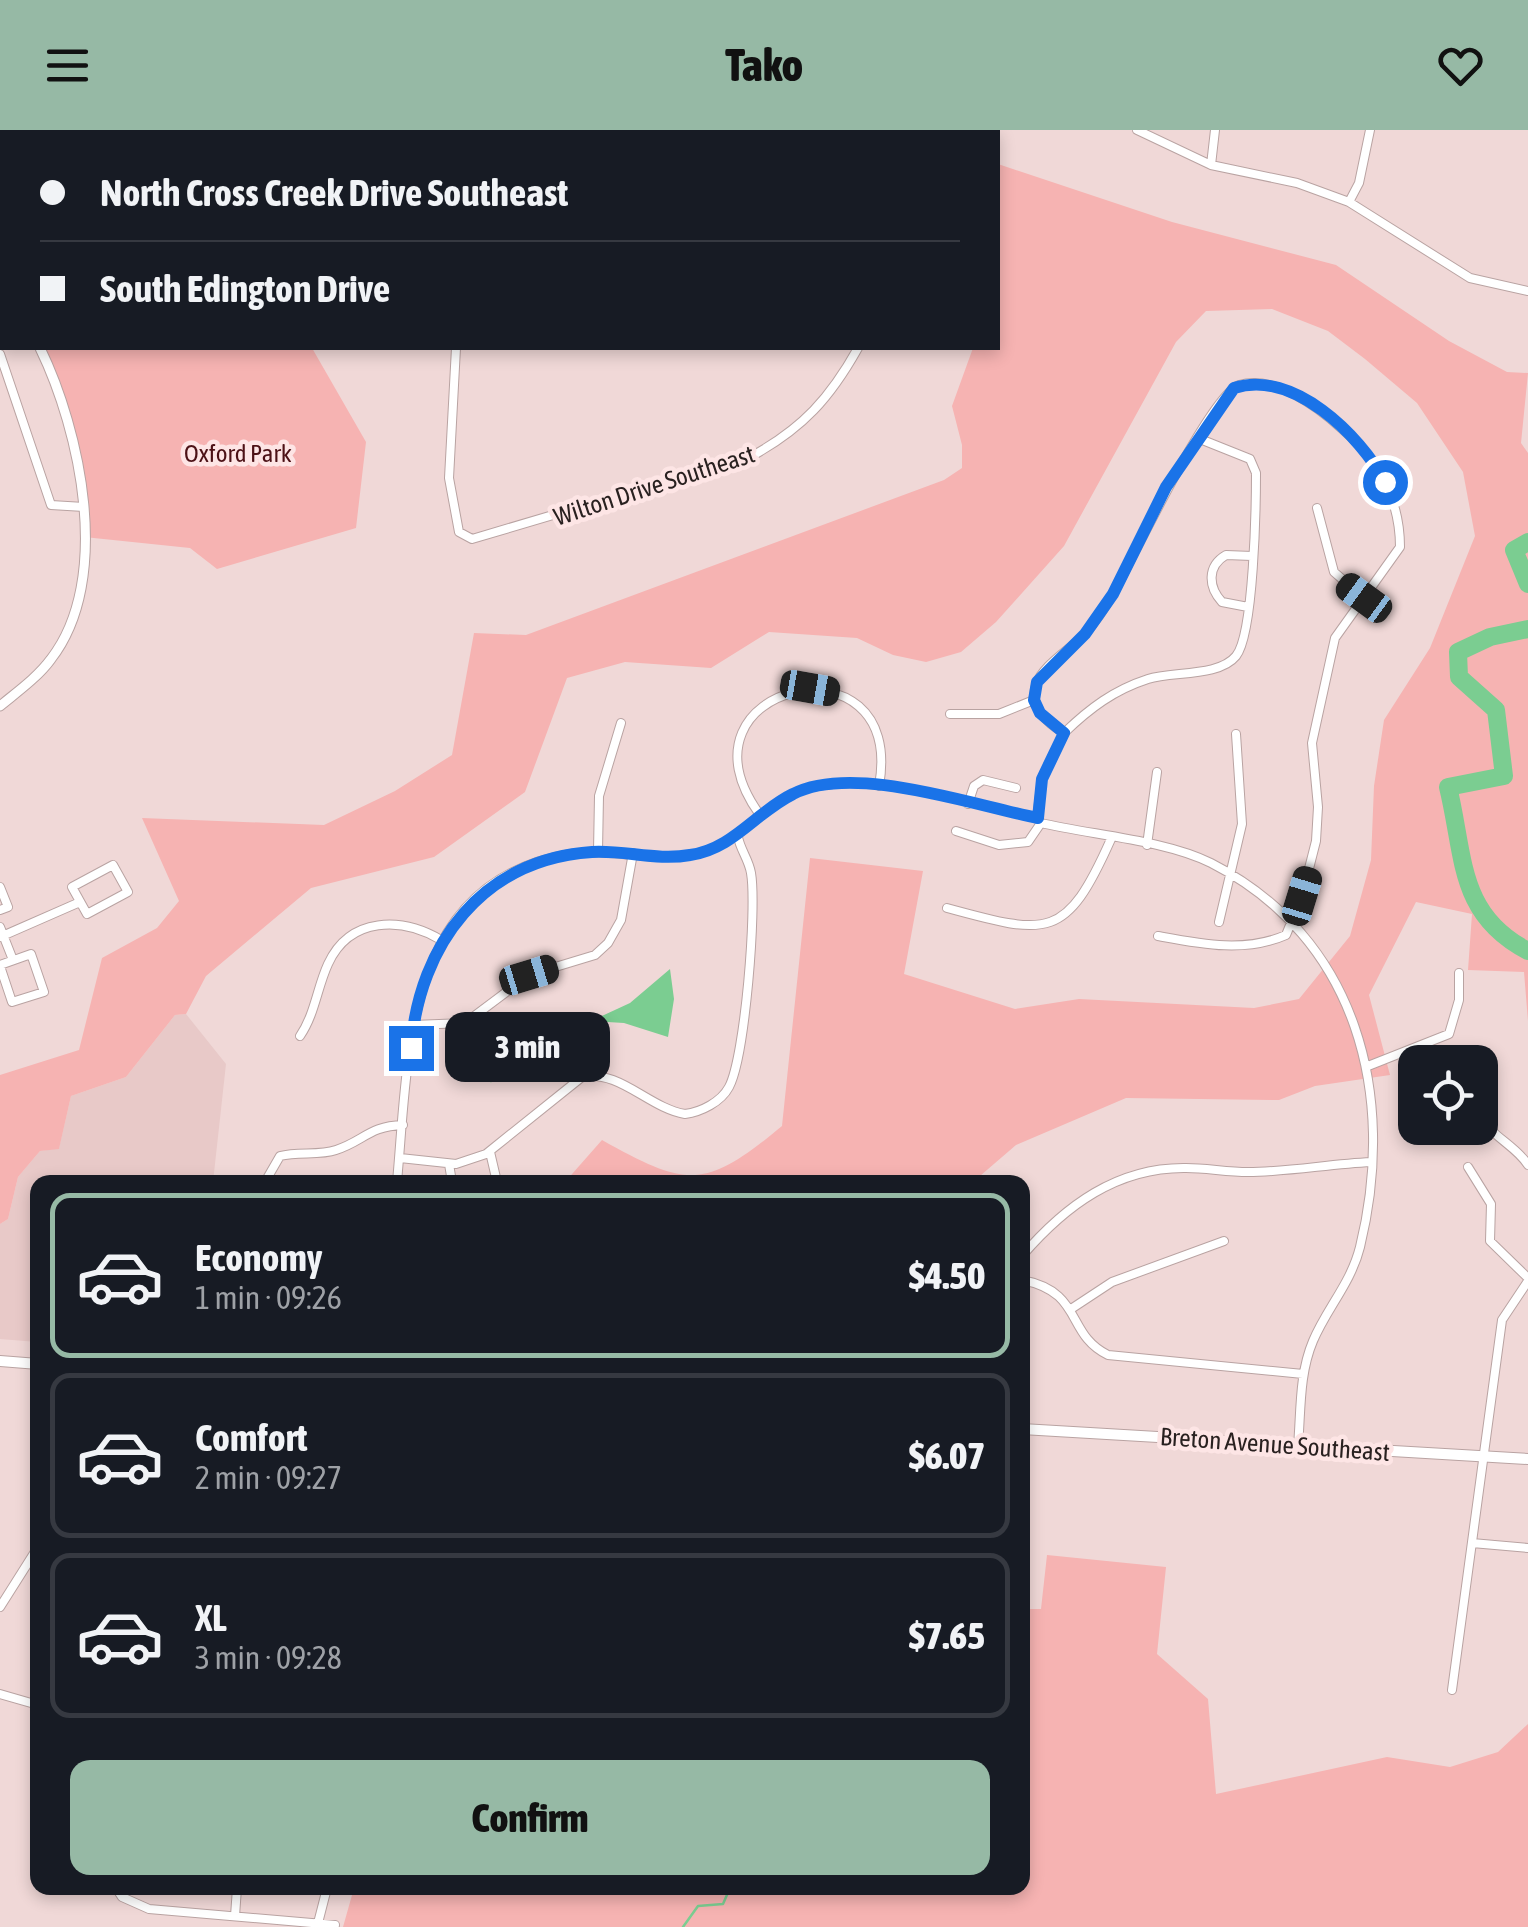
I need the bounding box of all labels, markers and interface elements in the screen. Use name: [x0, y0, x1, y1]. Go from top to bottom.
icon: menu: [40, 38, 95, 93]
icon: heart: [1433, 38, 1488, 93]
text: Tako: [725, 39, 803, 91]
text: North Cross Creek Drive Southeast: [100, 171, 568, 214]
text: South Edington Drive: [100, 267, 390, 310]
park label: Oxford Park: [184, 439, 292, 467]
street label: Wilton Drive Southeast: [550, 439, 758, 531]
route start: [1363, 460, 1408, 505]
car: [1331, 568, 1397, 628]
car: [778, 668, 842, 708]
car: [1279, 863, 1325, 929]
car: [496, 952, 562, 998]
callout: 3 min: [446, 1013, 611, 1083]
route end: [389, 1026, 434, 1071]
text: 3 min: [495, 1028, 560, 1065]
map controls: [1398, 1045, 1498, 1145]
button: locate: [1398, 1045, 1498, 1145]
icon: car: [75, 1231, 165, 1321]
text: Economy: [195, 1236, 322, 1279]
text: $4.50: [909, 1254, 985, 1297]
text: 1 min · 09:26: [195, 1279, 342, 1316]
icon: car: [75, 1411, 165, 1501]
text: Comfort: [195, 1416, 307, 1459]
street label: Breton Avenue Southeast: [1159, 1422, 1391, 1466]
text: $6.07: [909, 1434, 985, 1477]
text: 2 min · 09:27: [195, 1459, 342, 1496]
icon: car: [75, 1591, 165, 1681]
text: XL: [195, 1596, 227, 1639]
text: $7.65: [909, 1614, 985, 1657]
text: 3 min · 09:28: [195, 1639, 342, 1676]
button: Confirm: [70, 1760, 990, 1875]

